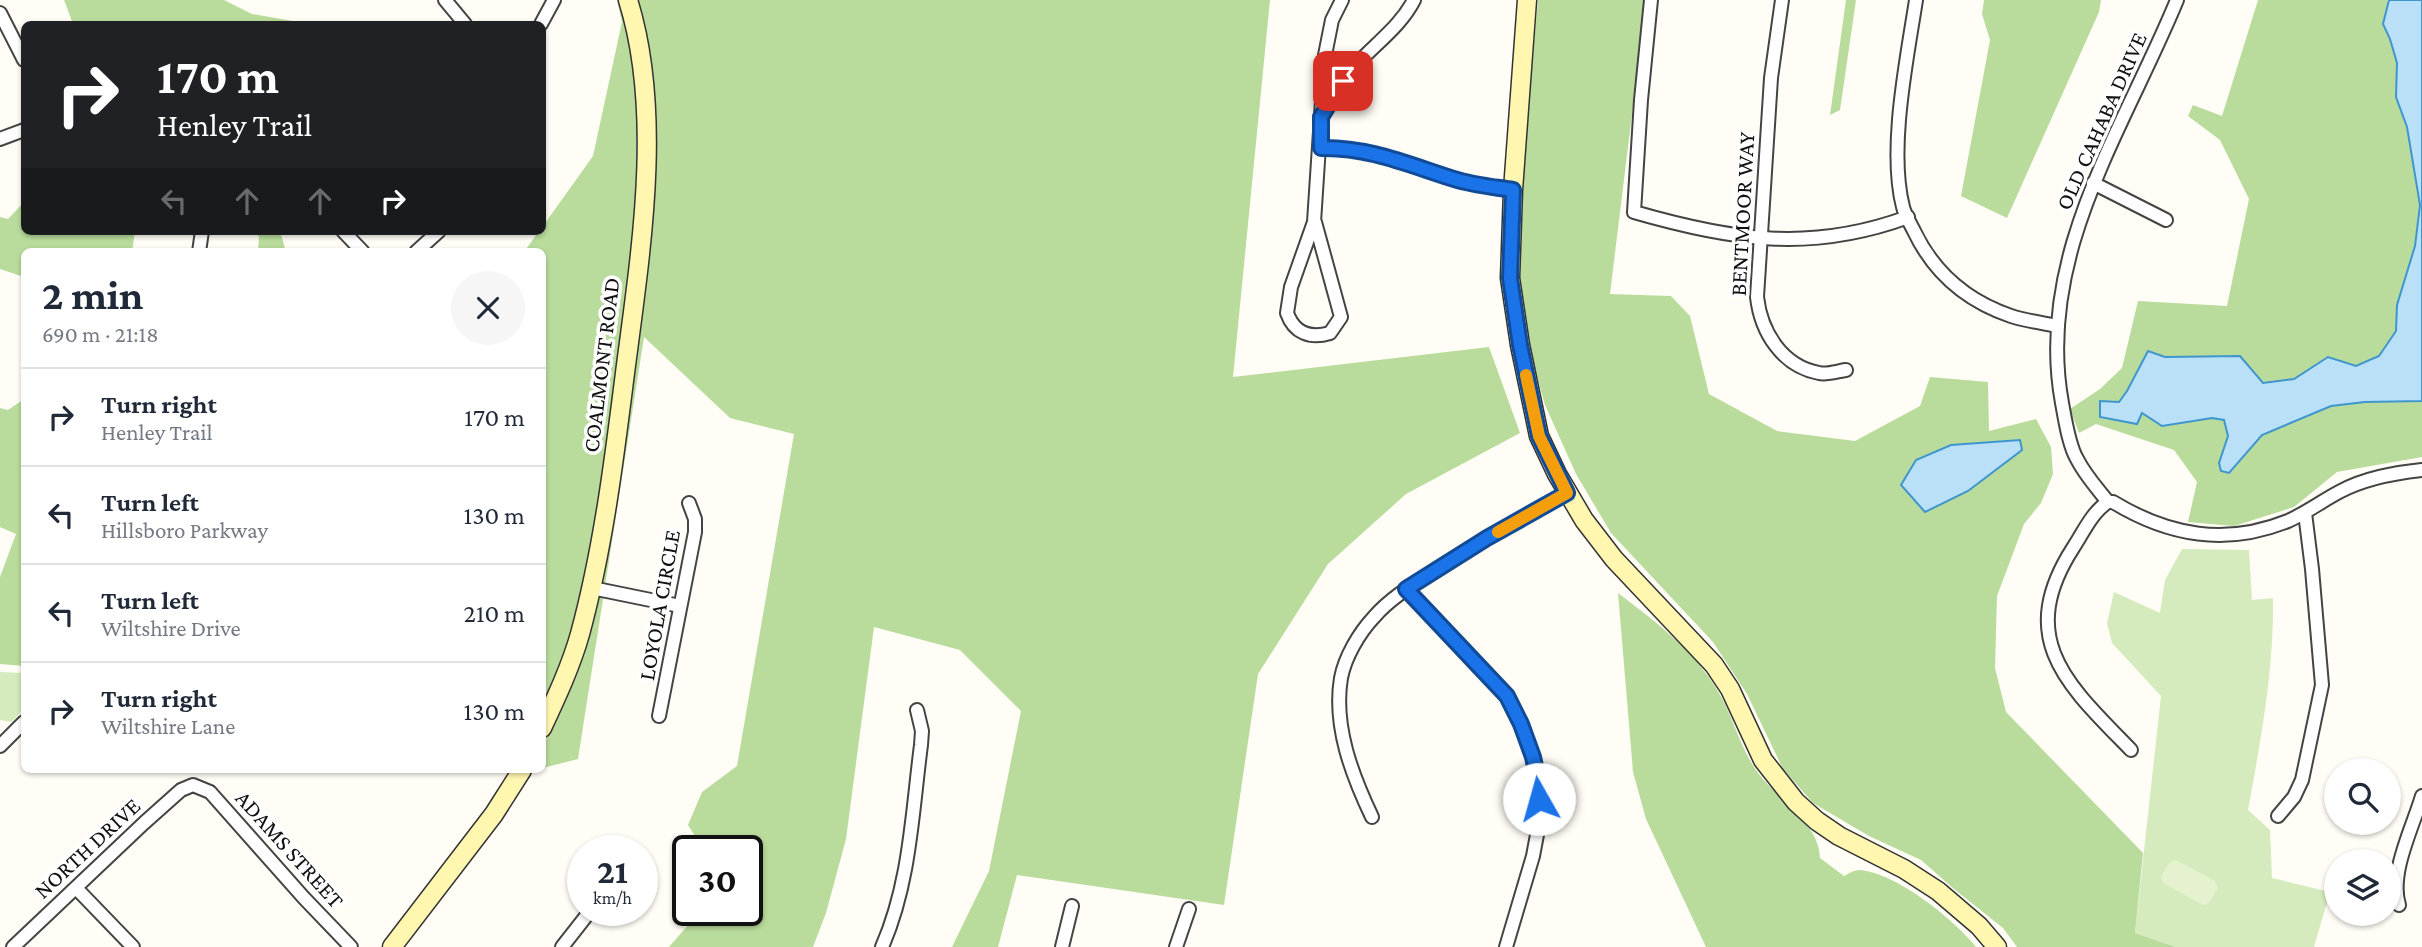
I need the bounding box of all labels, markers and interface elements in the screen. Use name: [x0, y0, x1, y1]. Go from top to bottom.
street label: OLD CAHABA DRIVE: [2050, 28, 2152, 214]
icon: right: [42, 49, 133, 140]
text: 170 m: [157, 49, 279, 104]
pin: [1313, 51, 1373, 111]
icon: arrive: [1324, 62, 1362, 100]
text: Henley Trail: [157, 107, 312, 143]
street label: BENTMOOR WAY: [1725, 130, 1759, 297]
icon: left: [155, 182, 193, 220]
icon: ahead: [228, 182, 266, 220]
icon: ahead: [301, 182, 339, 220]
icon: right: [374, 182, 412, 220]
text: 2 min: [42, 271, 143, 318]
button: close: [451, 271, 525, 345]
street label: COALMONT ROAD: [577, 276, 625, 454]
text: 690 m · 21:18: [42, 321, 159, 347]
text: Turn right: [101, 390, 217, 419]
icon: right: [42, 398, 80, 436]
text: 170 m: [464, 403, 525, 432]
text: Henley Trail: [101, 419, 213, 445]
text: Turn left: [101, 488, 199, 517]
icon: left: [42, 496, 80, 534]
text: 130 m: [464, 501, 525, 530]
text: Hillsboro Parkway: [101, 517, 268, 543]
street label: LOYOLA CIRCLE: [633, 528, 685, 682]
text: Turn left: [101, 586, 199, 615]
icon: left: [42, 594, 80, 632]
text: 210 m: [464, 599, 525, 628]
text: Wiltshire Drive: [101, 615, 241, 641]
text: Turn right: [101, 684, 217, 713]
icon: right: [42, 692, 80, 730]
text: 130 m: [464, 697, 525, 726]
text: Wiltshire Lane: [101, 713, 235, 739]
map controls: [2324, 758, 2401, 926]
button: search: [2324, 758, 2401, 835]
position arrow: [1502, 762, 1576, 836]
street label: ADAMS STREET: [231, 785, 350, 913]
street label: NORTH DRIVE: [29, 792, 145, 904]
speed limit sign: 30: [672, 835, 763, 926]
button: layers: [2324, 849, 2401, 926]
text: 21: [597, 852, 628, 891]
text: km/h: [593, 888, 632, 908]

